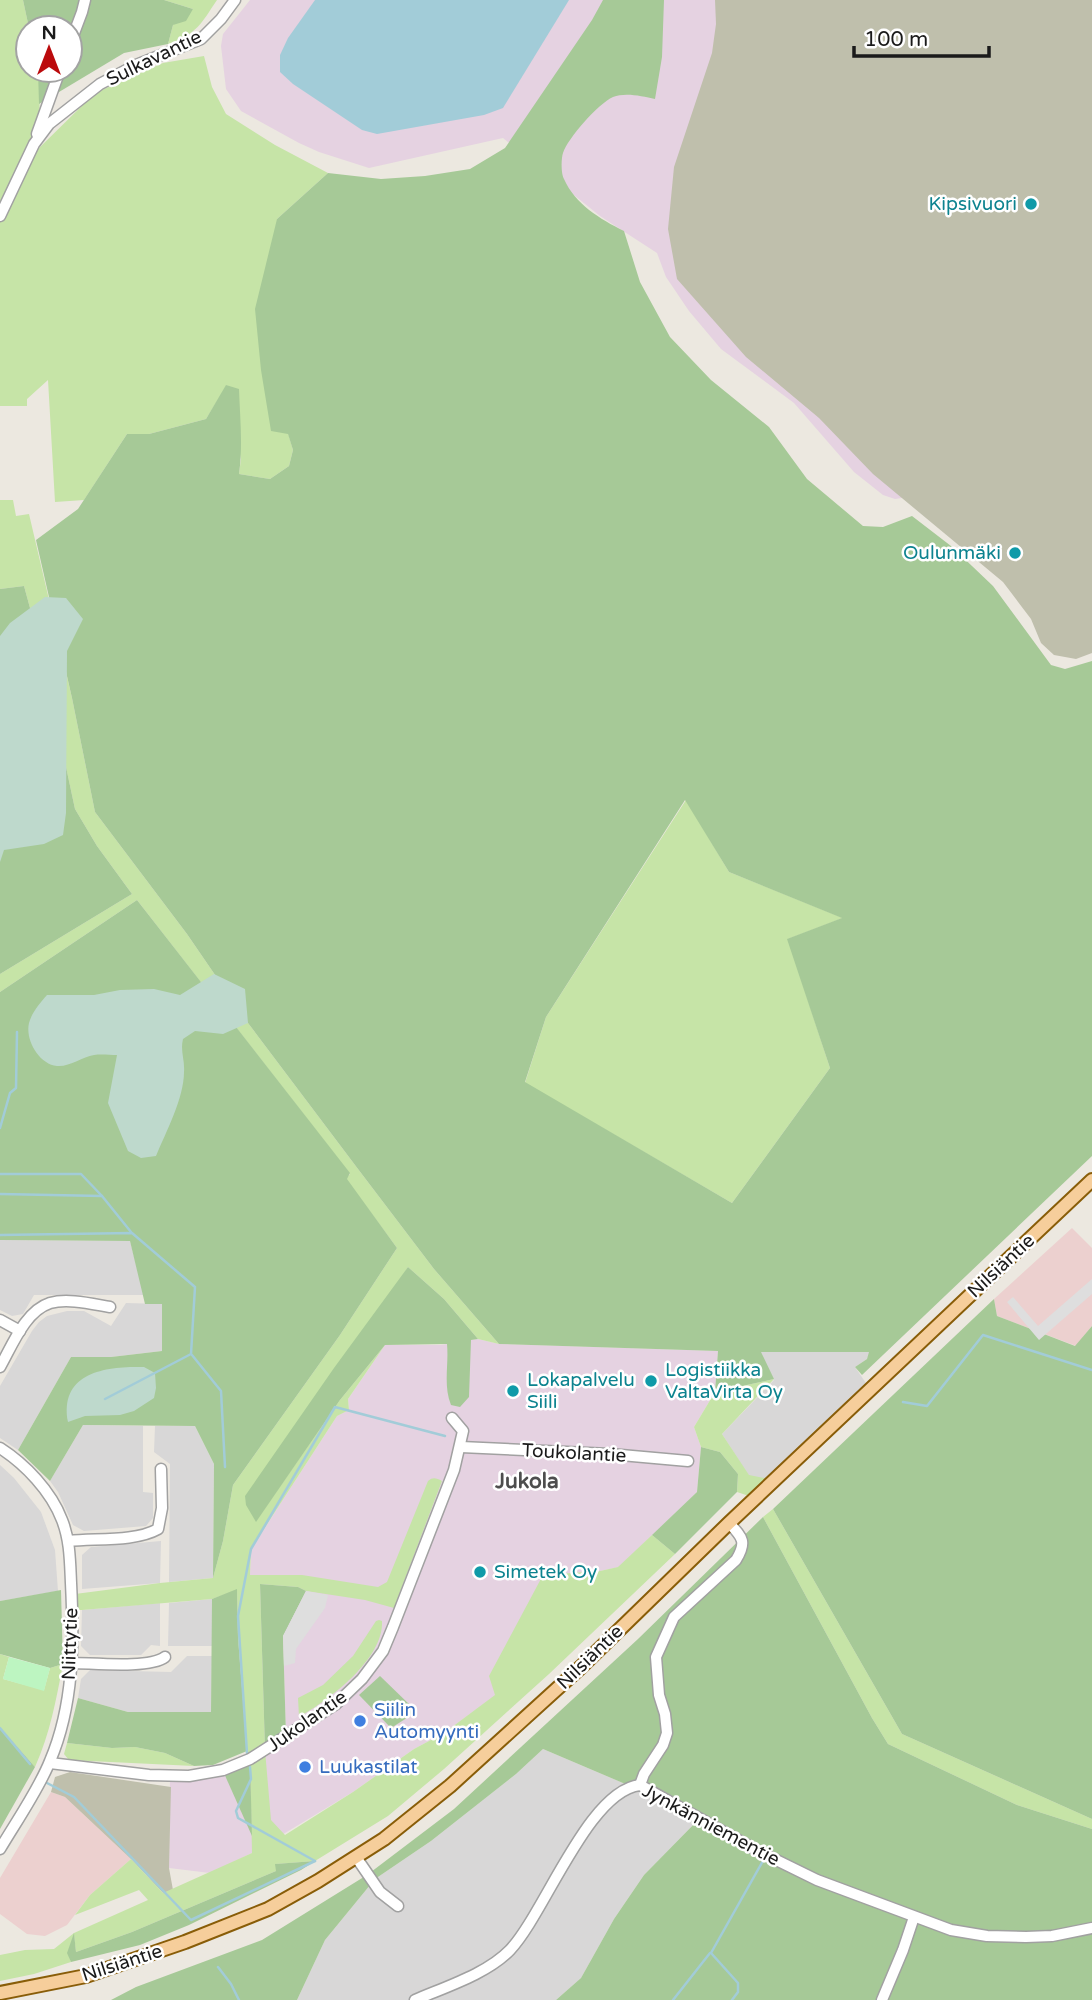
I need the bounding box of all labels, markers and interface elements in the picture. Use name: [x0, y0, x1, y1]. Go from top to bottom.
north arrow: [14, 14, 84, 84]
scale bar: [854, 14, 989, 58]
text: N: [41, 22, 57, 44]
street label: Sulkavantie: [103, 25, 205, 91]
text: 100 m: [864, 27, 928, 52]
place label: Kipsivuori: [928, 193, 1017, 215]
marker: Kipsivuori: [1023, 196, 1039, 212]
place label: Oulunmäki: [903, 542, 1001, 564]
marker: Oulunmäki: [1007, 545, 1023, 561]
street label: Nilsiäntie: [963, 1230, 1039, 1302]
place label: Logistiikka ValtaVirta Oy: [665, 1359, 783, 1403]
place label: Lokapalvelu Siili: [527, 1369, 635, 1413]
marker: Logistiikka ValtaVirta Oy: [643, 1373, 659, 1389]
marker: Lokapalvelu Siili: [505, 1383, 521, 1399]
street label: Toukolantie: [521, 1439, 627, 1467]
district label: Jukola: [494, 1469, 559, 1494]
place label: Simetek Oy: [494, 1561, 597, 1583]
marker: Simetek Oy: [472, 1564, 488, 1580]
street label: Niittytie: [58, 1607, 82, 1681]
street label: Nilsiäntie: [552, 1620, 628, 1694]
street label: Jukolantie: [263, 1686, 351, 1756]
place label: Siilin Automyynti: [374, 1699, 479, 1743]
marker: Siilin Automyynti: [352, 1713, 368, 1729]
place label: Luukastilat: [319, 1756, 417, 1778]
marker: Luukastilat: [297, 1759, 313, 1775]
street label: Jynkänniementie: [639, 1780, 783, 1870]
street label: Nilsiäntie: [79, 1940, 165, 1986]

